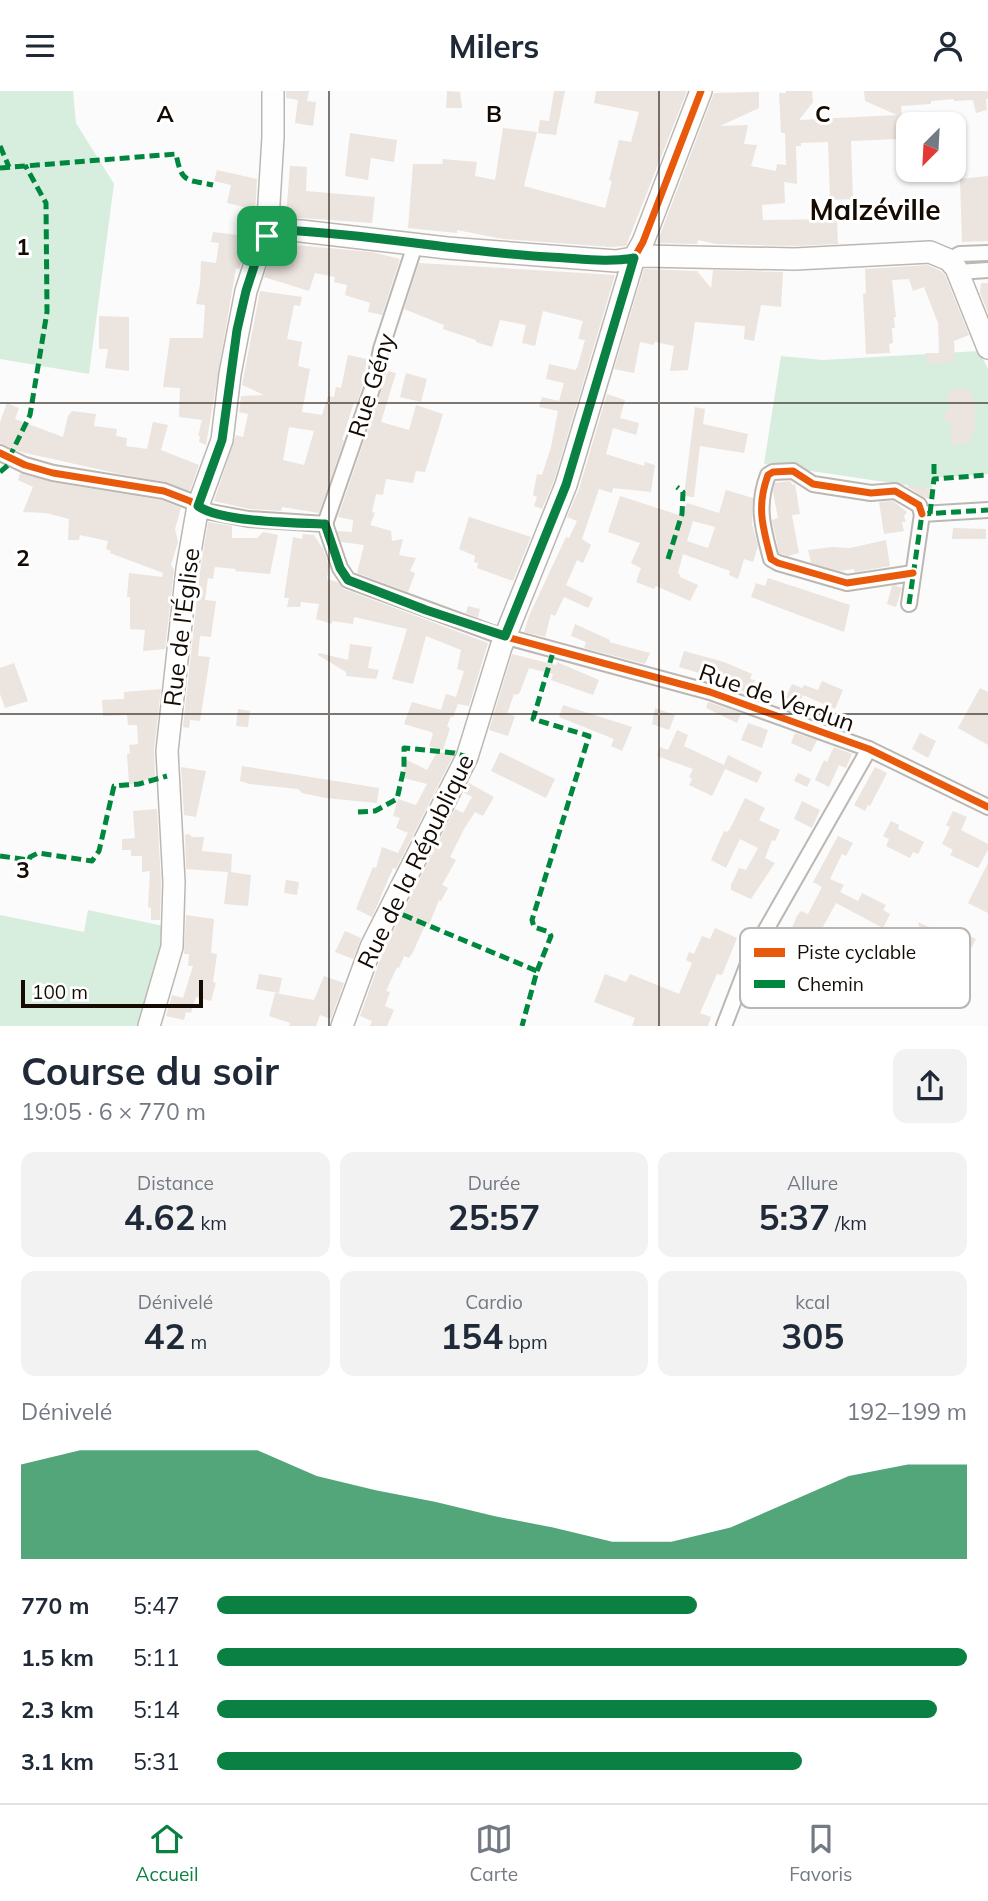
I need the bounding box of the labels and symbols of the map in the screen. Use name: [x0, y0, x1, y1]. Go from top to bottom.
text: A: [156, 99, 174, 128]
text: B: [486, 99, 502, 128]
text: C: [815, 99, 831, 128]
north arrow: [896, 112, 966, 182]
district label: Malzéville: [809, 192, 941, 227]
pin: [237, 206, 297, 266]
text: 1: [16, 232, 30, 261]
street label: Rue Gény: [341, 329, 401, 441]
text: 2: [16, 543, 30, 572]
street label: Rue de l'Église: [156, 546, 206, 708]
street label: Rue de Verdun: [695, 656, 859, 738]
street label: Rue de la République: [350, 749, 480, 973]
text: 3: [16, 855, 30, 884]
legend: [740, 928, 970, 1008]
text: Piste cyclable: [797, 940, 916, 964]
text: Chemin: [797, 972, 864, 996]
scale bar: [21, 977, 203, 1009]

